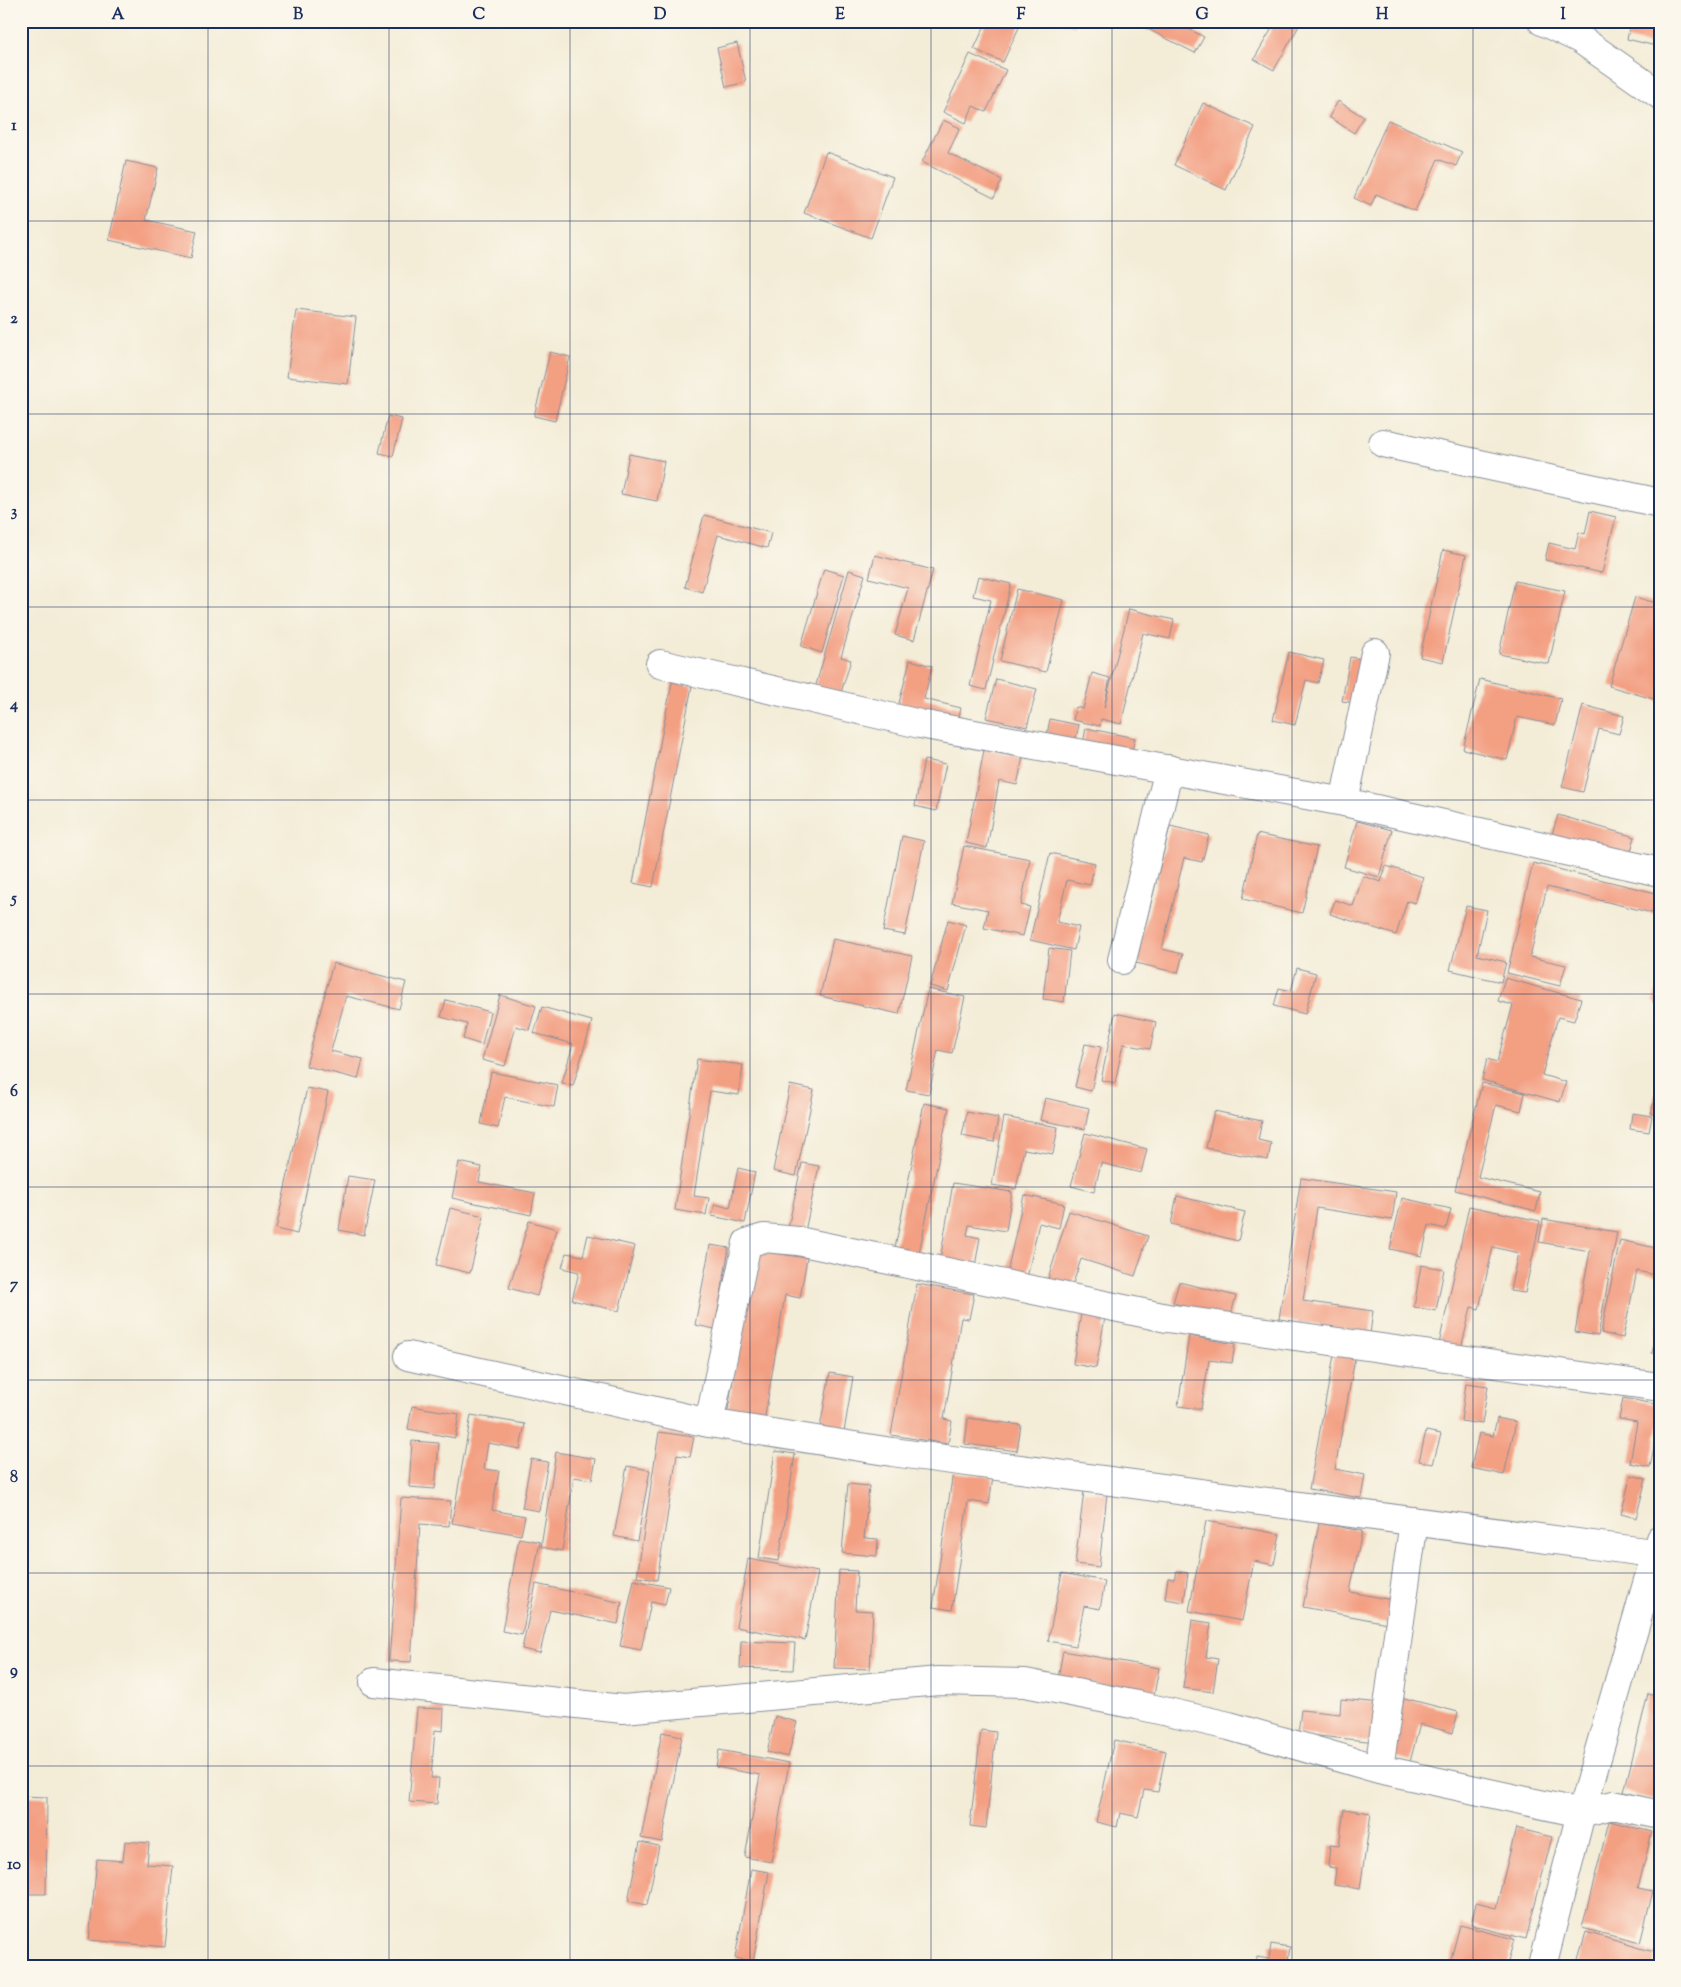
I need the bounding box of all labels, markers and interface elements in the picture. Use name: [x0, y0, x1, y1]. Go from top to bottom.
text: A: [112, 4, 125, 27]
text: B: [293, 4, 303, 27]
text: C: [473, 4, 486, 27]
text: D: [654, 4, 667, 27]
text: E: [835, 4, 845, 27]
text: F: [1017, 4, 1026, 27]
text: G: [1195, 4, 1209, 27]
text: H: [1376, 4, 1389, 27]
text: I: [1560, 4, 1566, 27]
text: 1: [11, 115, 17, 138]
text: 2: [10, 308, 18, 331]
text: 3: [11, 501, 18, 524]
text: 4: [9, 694, 18, 717]
text: 5: [9, 888, 17, 911]
text: 6: [10, 1081, 18, 1104]
text: 7: [10, 1274, 19, 1297]
text: 8: [10, 1467, 18, 1490]
text: 9: [10, 1660, 18, 1683]
text: 10: [7, 1854, 21, 1877]

